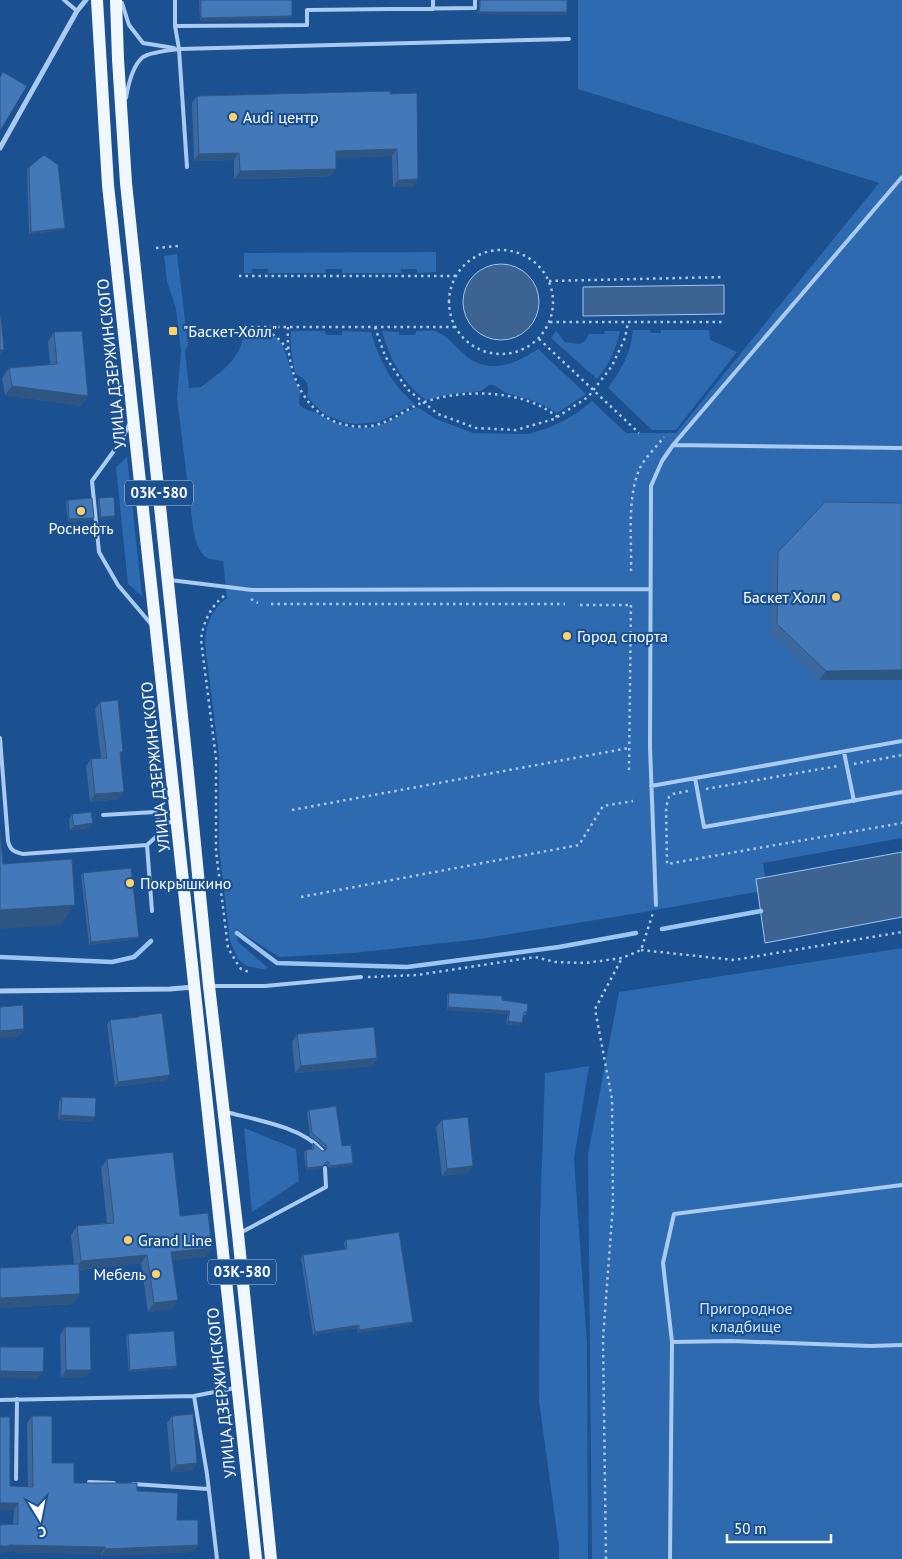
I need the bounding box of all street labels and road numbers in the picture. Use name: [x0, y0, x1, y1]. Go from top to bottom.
street label: УЛИЦА ДЗЕРЖИНСКОГО: [92, 278, 130, 450]
road number: 03К-580: [125, 480, 193, 506]
street label: УЛИЦА ДЗЕРЖИНСКОГО: [136, 681, 174, 853]
road number: 03К-580: [208, 1260, 276, 1284]
street label: УЛИЦА ДЗЕРЖИНСКОГО: [202, 1307, 240, 1479]

